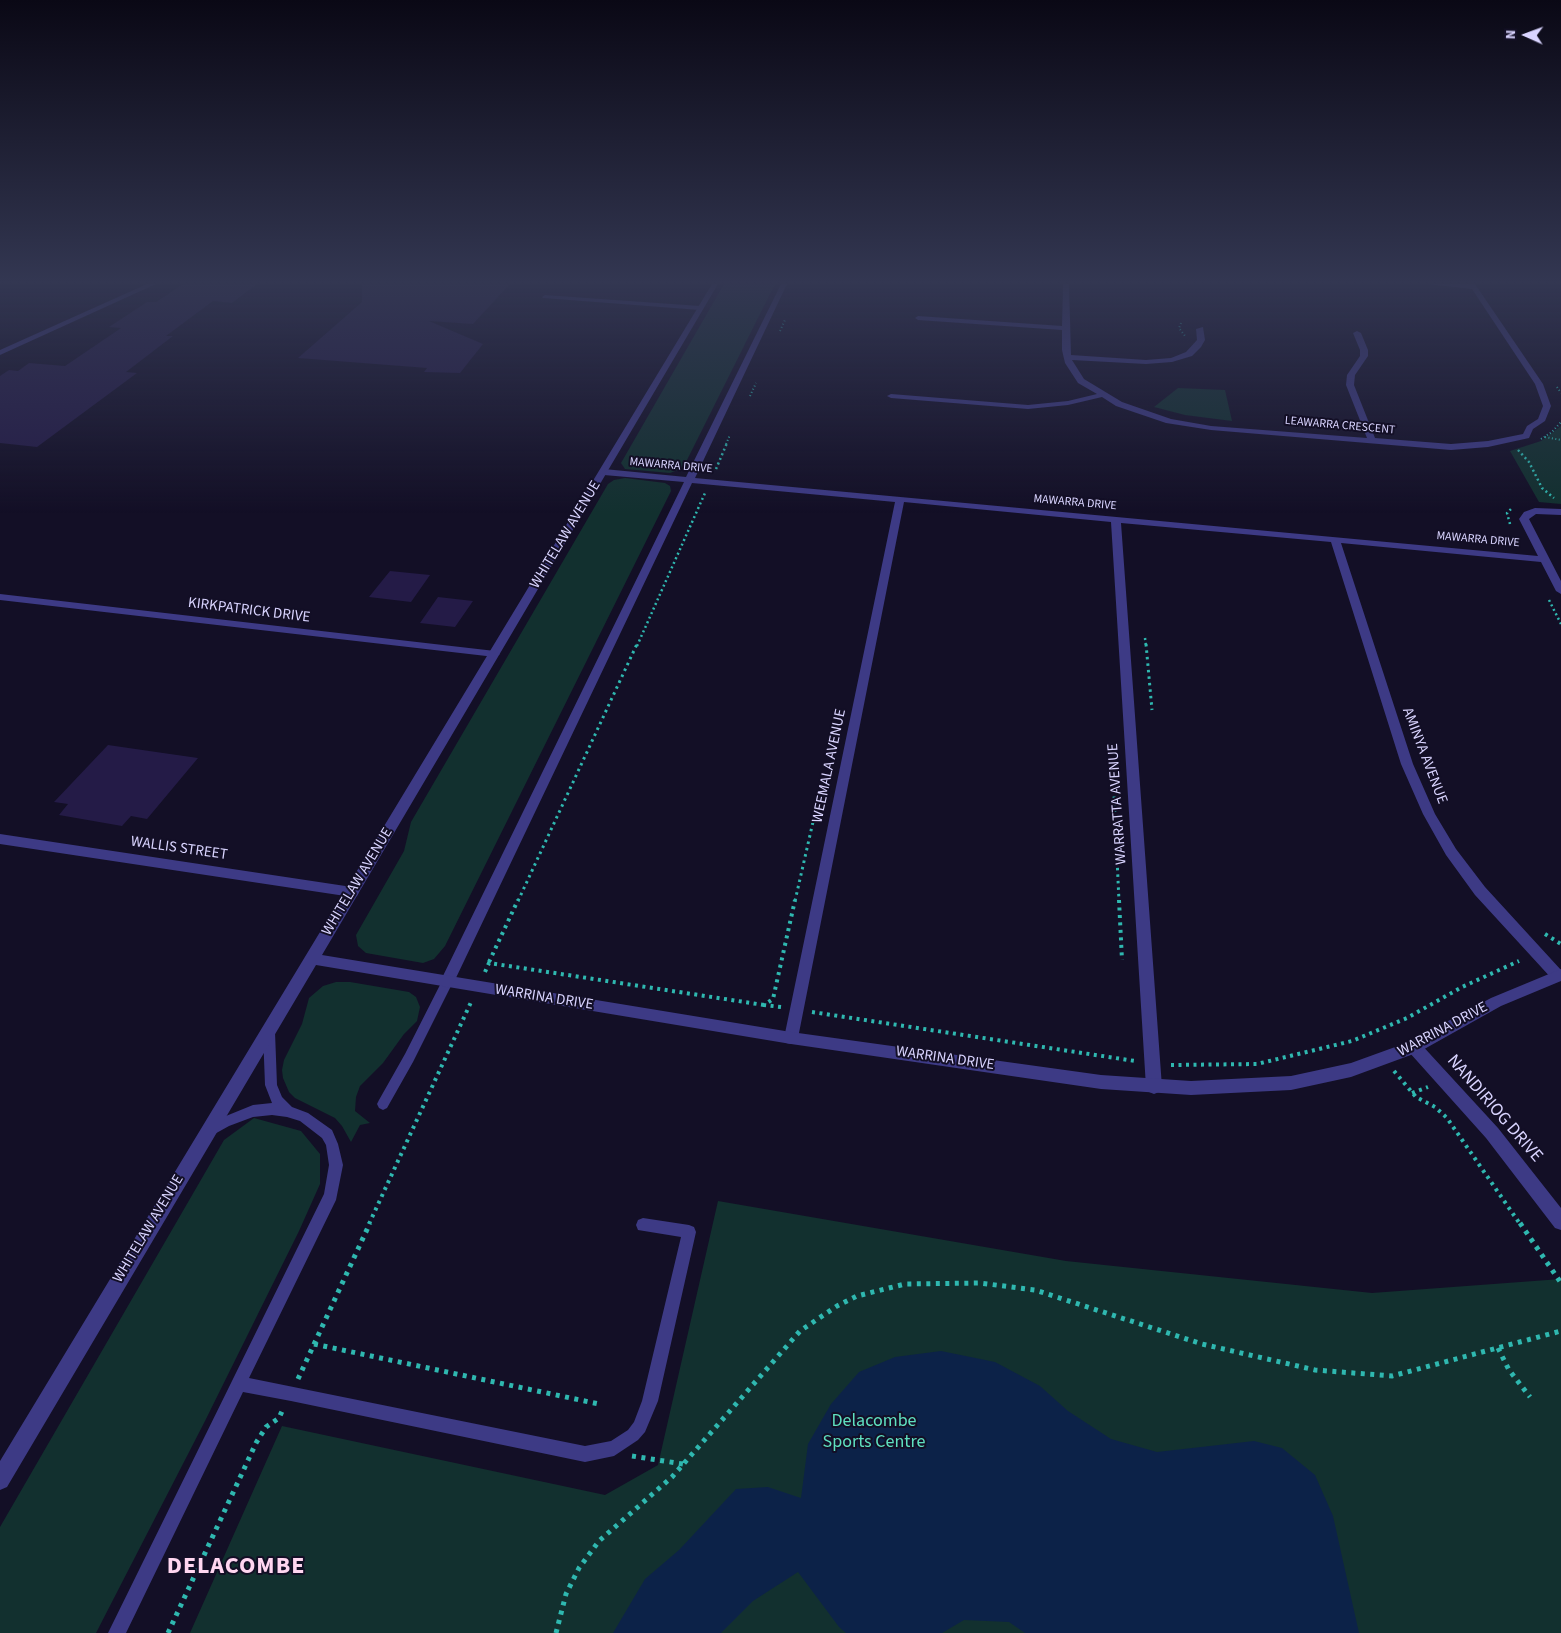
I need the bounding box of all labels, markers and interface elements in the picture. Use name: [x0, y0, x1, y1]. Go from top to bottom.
north arrow: [1501, 10, 1551, 60]
text: N: [1501, 29, 1521, 39]
street label: LEAWARRA CRESCENT: [1284, 414, 1396, 438]
street label: MAWARRA DRIVE: [629, 455, 713, 477]
street label: WHITELAW AVENUE: [527, 478, 605, 592]
street label: MAWARRA DRIVE: [1033, 492, 1117, 514]
street label: MAWARRA DRIVE: [1436, 529, 1520, 551]
street label: KIRKPATRICK DRIVE: [187, 595, 311, 627]
street label: AMINYA AVENUE: [1397, 705, 1451, 807]
street label: WEEMALA AVENUE: [809, 707, 851, 825]
street label: WARRATTA AVENUE: [1105, 743, 1131, 865]
street label: WHITELAW AVENUE: [319, 825, 397, 939]
street label: WALLIS STREET: [129, 833, 229, 865]
street label: WARRINA DRIVE: [494, 981, 594, 1015]
street label: WARRINA DRIVE: [1395, 999, 1491, 1061]
street label: WARRINA DRIVE: [895, 1043, 995, 1075]
street label: NANDIRIOG DRIVE: [1441, 1051, 1547, 1167]
street label: WHITELAW AVENUE: [110, 1172, 188, 1286]
park label: Delacombe Sports Centre: [823, 1411, 925, 1454]
district label: DELACOMBE: [166, 1554, 306, 1582]

